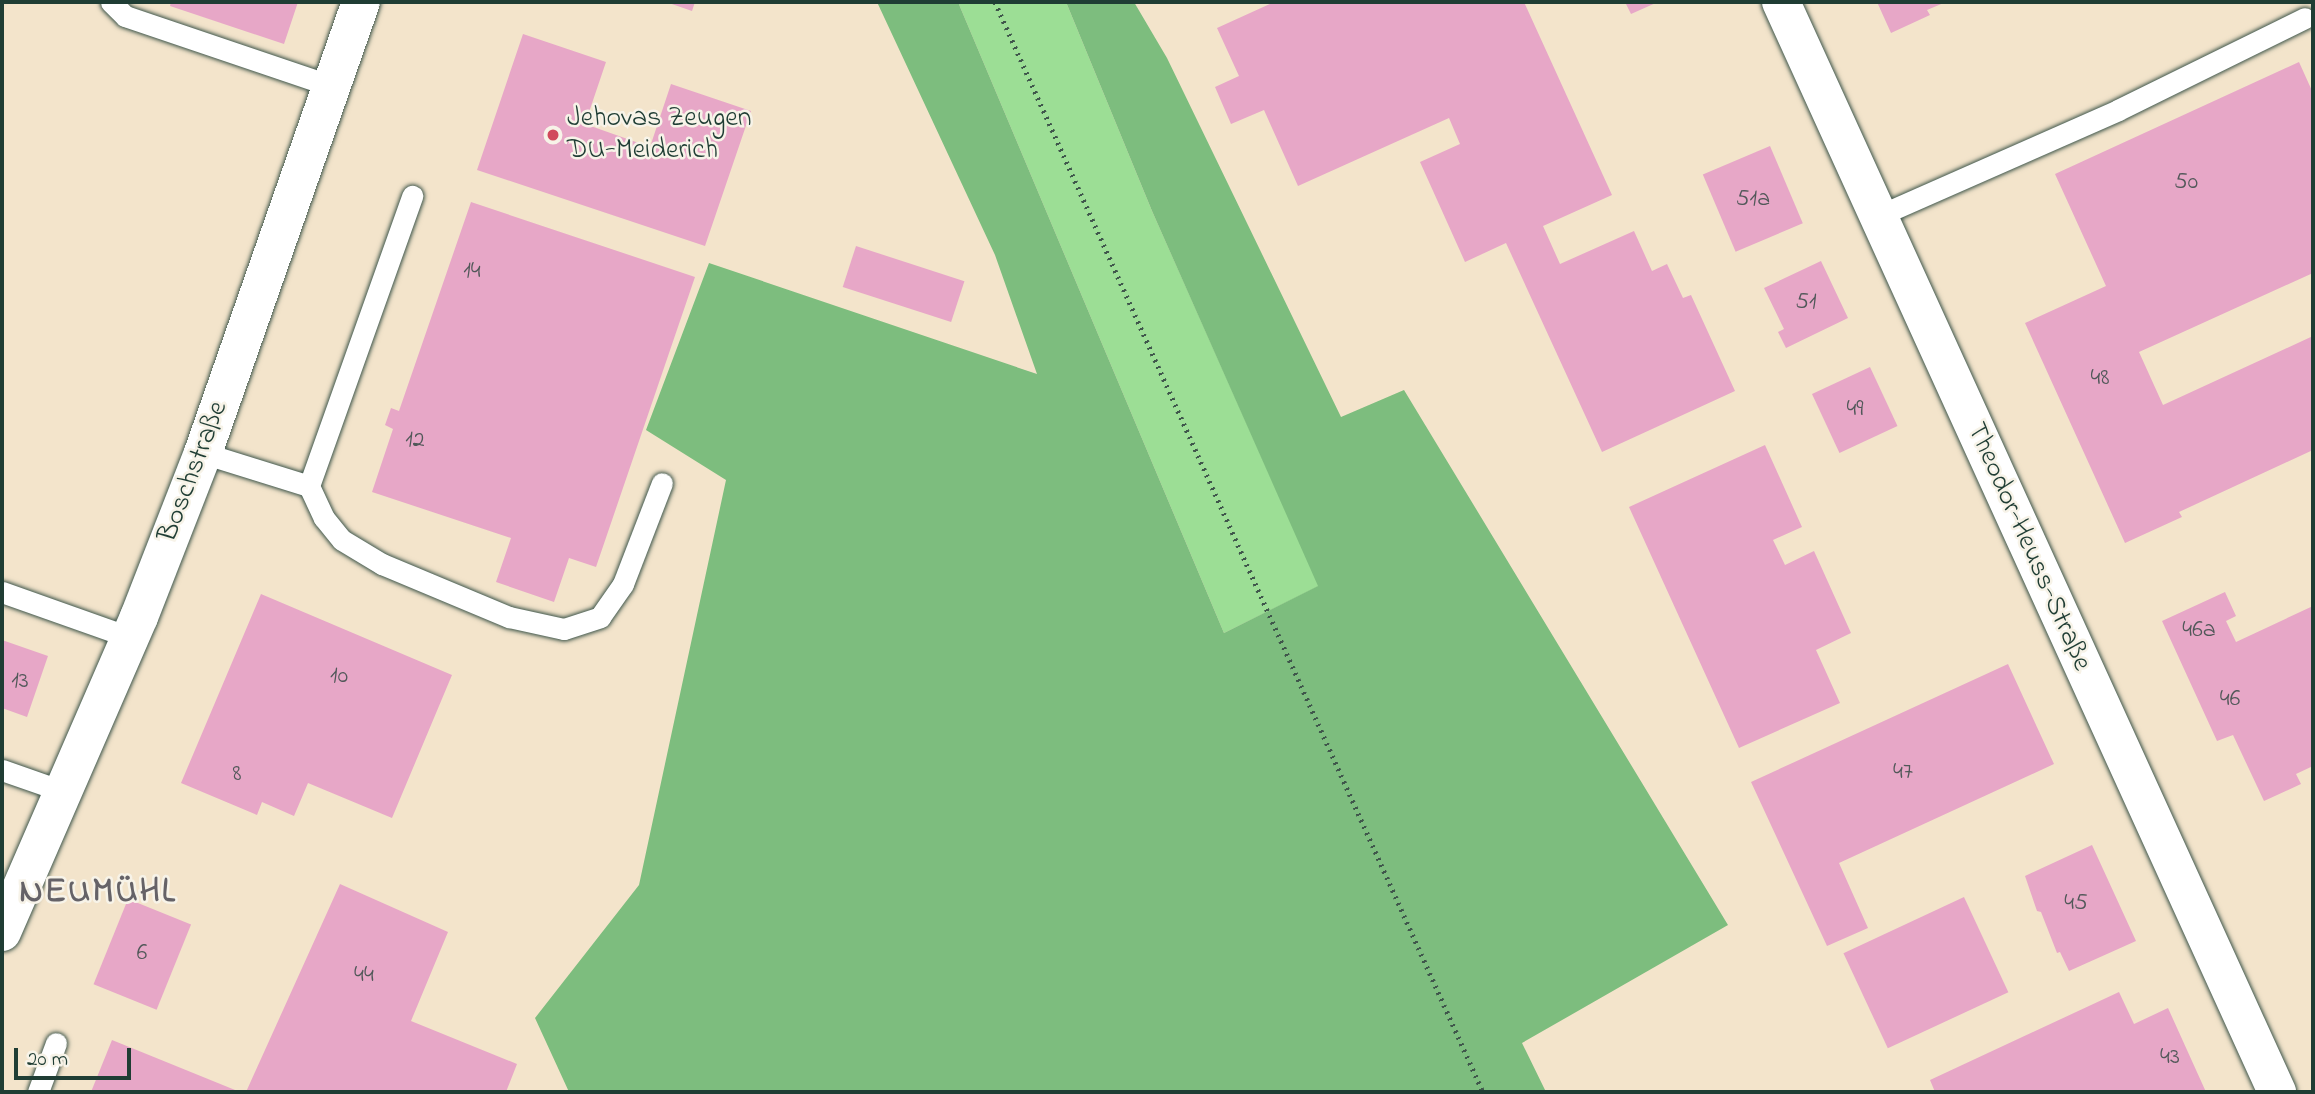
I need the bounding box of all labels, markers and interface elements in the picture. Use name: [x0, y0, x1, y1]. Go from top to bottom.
place label: Jehovas Zeugen DU-Meiderich: [567, 102, 752, 168]
marker: Jehovas Zeugen DU-Meiderich: [545, 127, 561, 143]
house number: 50: [2174, 169, 2198, 197]
house number: 51a: [1736, 186, 1770, 214]
house number: 14: [463, 258, 481, 286]
house number: 51: [1795, 289, 1817, 317]
house number: 48: [2091, 365, 2109, 393]
house number: 49: [1846, 396, 1864, 424]
street label: Boschstraße: [152, 397, 236, 547]
street label: Theodor-Heuss-Straße: [1958, 418, 2098, 676]
house number: 12: [405, 427, 425, 455]
house number: 46a: [2182, 617, 2216, 645]
house number: 10: [330, 663, 348, 691]
house number: 13: [11, 668, 29, 696]
house number: 46: [2220, 686, 2240, 714]
house number: 47: [1893, 759, 1913, 787]
house number: 8: [233, 761, 241, 789]
district label: NEUMÜHL: [20, 872, 176, 914]
house number: 45: [2064, 890, 2088, 918]
house number: 6: [137, 940, 147, 968]
house number: 44: [354, 962, 374, 990]
scale bar: [18, 1034, 135, 1078]
house number: 43: [2160, 1044, 2180, 1072]
text: 20 m: [27, 1045, 68, 1075]

